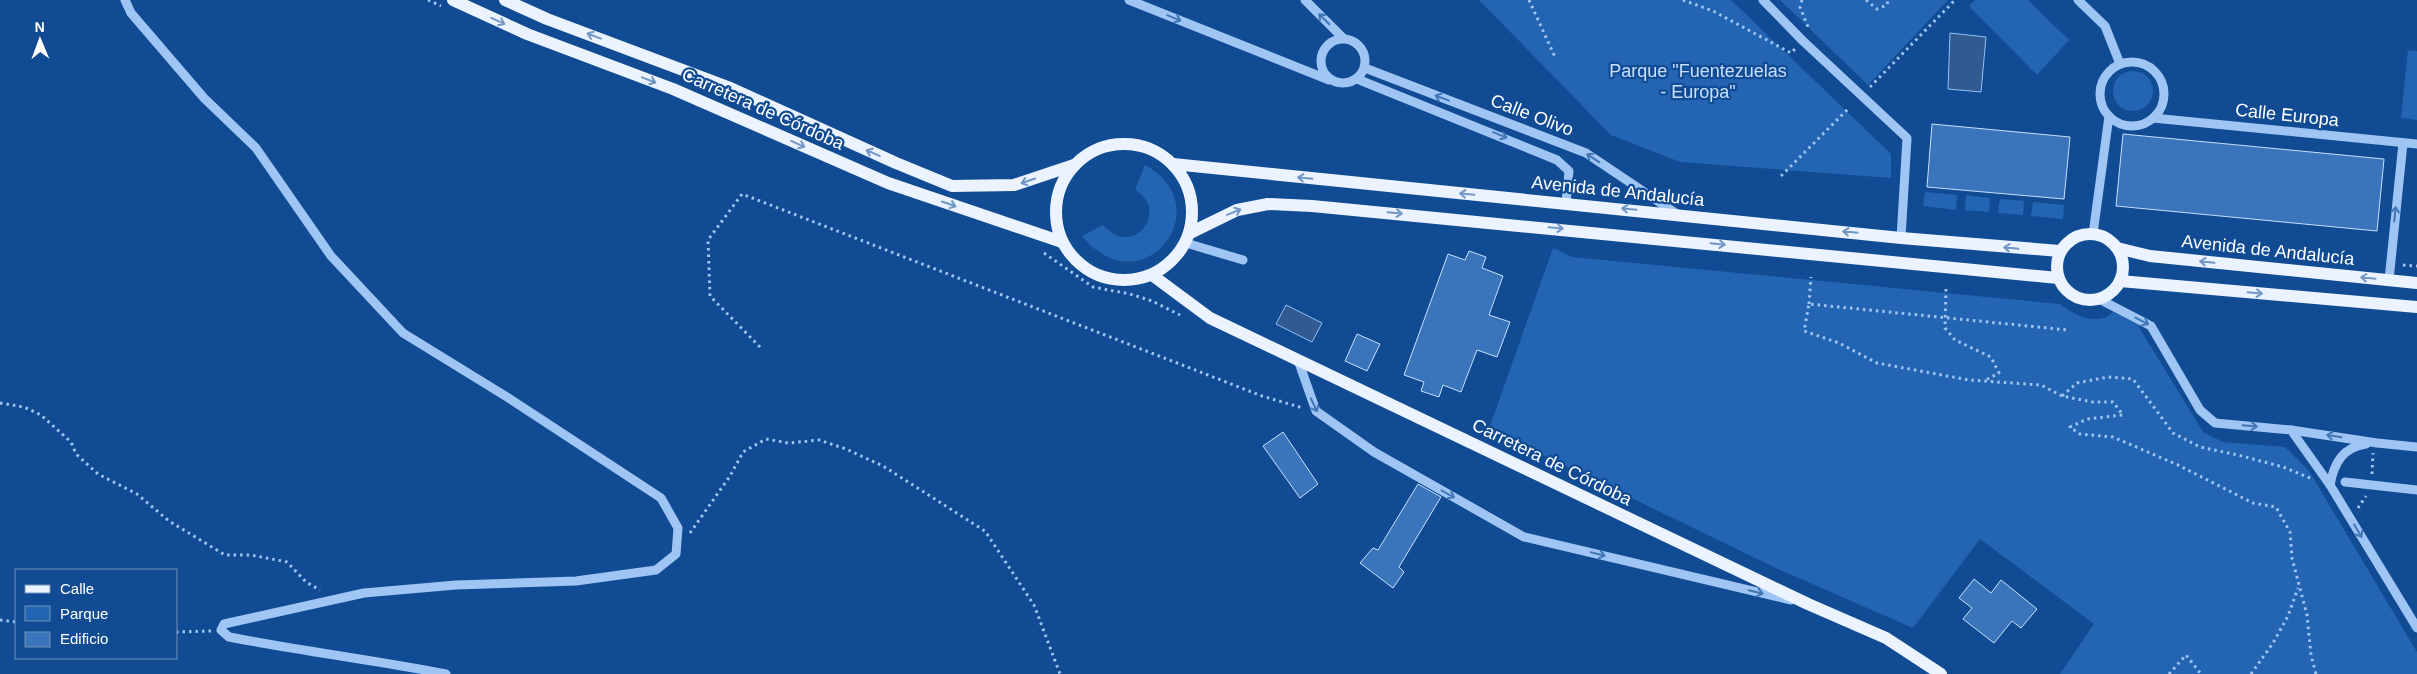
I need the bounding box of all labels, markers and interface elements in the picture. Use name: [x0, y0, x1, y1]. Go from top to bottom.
one-way arrow: [1318, 13, 1330, 25]
one-way arrow: [1166, 14, 1182, 23]
north arrow: [15, 15, 65, 65]
one-way arrow: [490, 16, 505, 26]
text: N: [35, 19, 45, 35]
one-way arrow: [587, 31, 602, 41]
park label: Parque "Fuentezuelas - Europa": [1609, 61, 1787, 102]
street label: Carretera de Córdoba: [679, 64, 848, 154]
one-way arrow: [641, 76, 656, 85]
street label: Calle Olivo: [1488, 90, 1576, 140]
one-way arrow: [1435, 92, 1450, 102]
street label: Calle Europa: [2234, 100, 2341, 130]
one-way arrow: [1492, 131, 1507, 141]
one-way arrow: [790, 139, 805, 149]
one-way arrow: [866, 147, 881, 157]
one-way arrow: [1586, 152, 1600, 162]
street label: Avenida de Andalucía: [1531, 172, 1706, 210]
one-way arrow: [1297, 173, 1313, 183]
one-way arrow: [1020, 176, 1036, 186]
one-way arrow: [1459, 189, 1475, 198]
one-way arrow: [941, 200, 956, 209]
one-way arrow: [1621, 204, 1637, 214]
one-way arrow: [2391, 206, 2400, 222]
one-way arrow: [1226, 207, 1241, 216]
one-way arrow: [1386, 209, 1402, 218]
one-way arrow: [1548, 224, 1564, 233]
one-way arrow: [1842, 227, 1858, 237]
street label: Avenida de Andalucía: [2181, 231, 2356, 269]
one-way arrow: [1710, 239, 1726, 249]
one-way arrow: [2004, 243, 2020, 253]
one-way arrow: [2199, 257, 2215, 266]
one-way arrow: [2361, 273, 2377, 283]
one-way arrow: [2247, 288, 2263, 297]
one-way arrow: [2134, 317, 2149, 326]
one-way arrow: [1310, 398, 1320, 413]
street label: Carretera de Córdoba: [1469, 415, 1636, 510]
one-way arrow: [2242, 421, 2258, 431]
one-way arrow: [2326, 430, 2342, 440]
one-way arrow: [1441, 489, 1456, 499]
one-way arrow: [2353, 524, 2363, 538]
one-way arrow: [1589, 550, 1605, 559]
legend: [15, 569, 178, 659]
text: Calle: [60, 580, 94, 597]
one-way arrow: [1747, 588, 1763, 597]
text: Parque: [60, 605, 108, 622]
text: Edificio: [60, 630, 108, 647]

